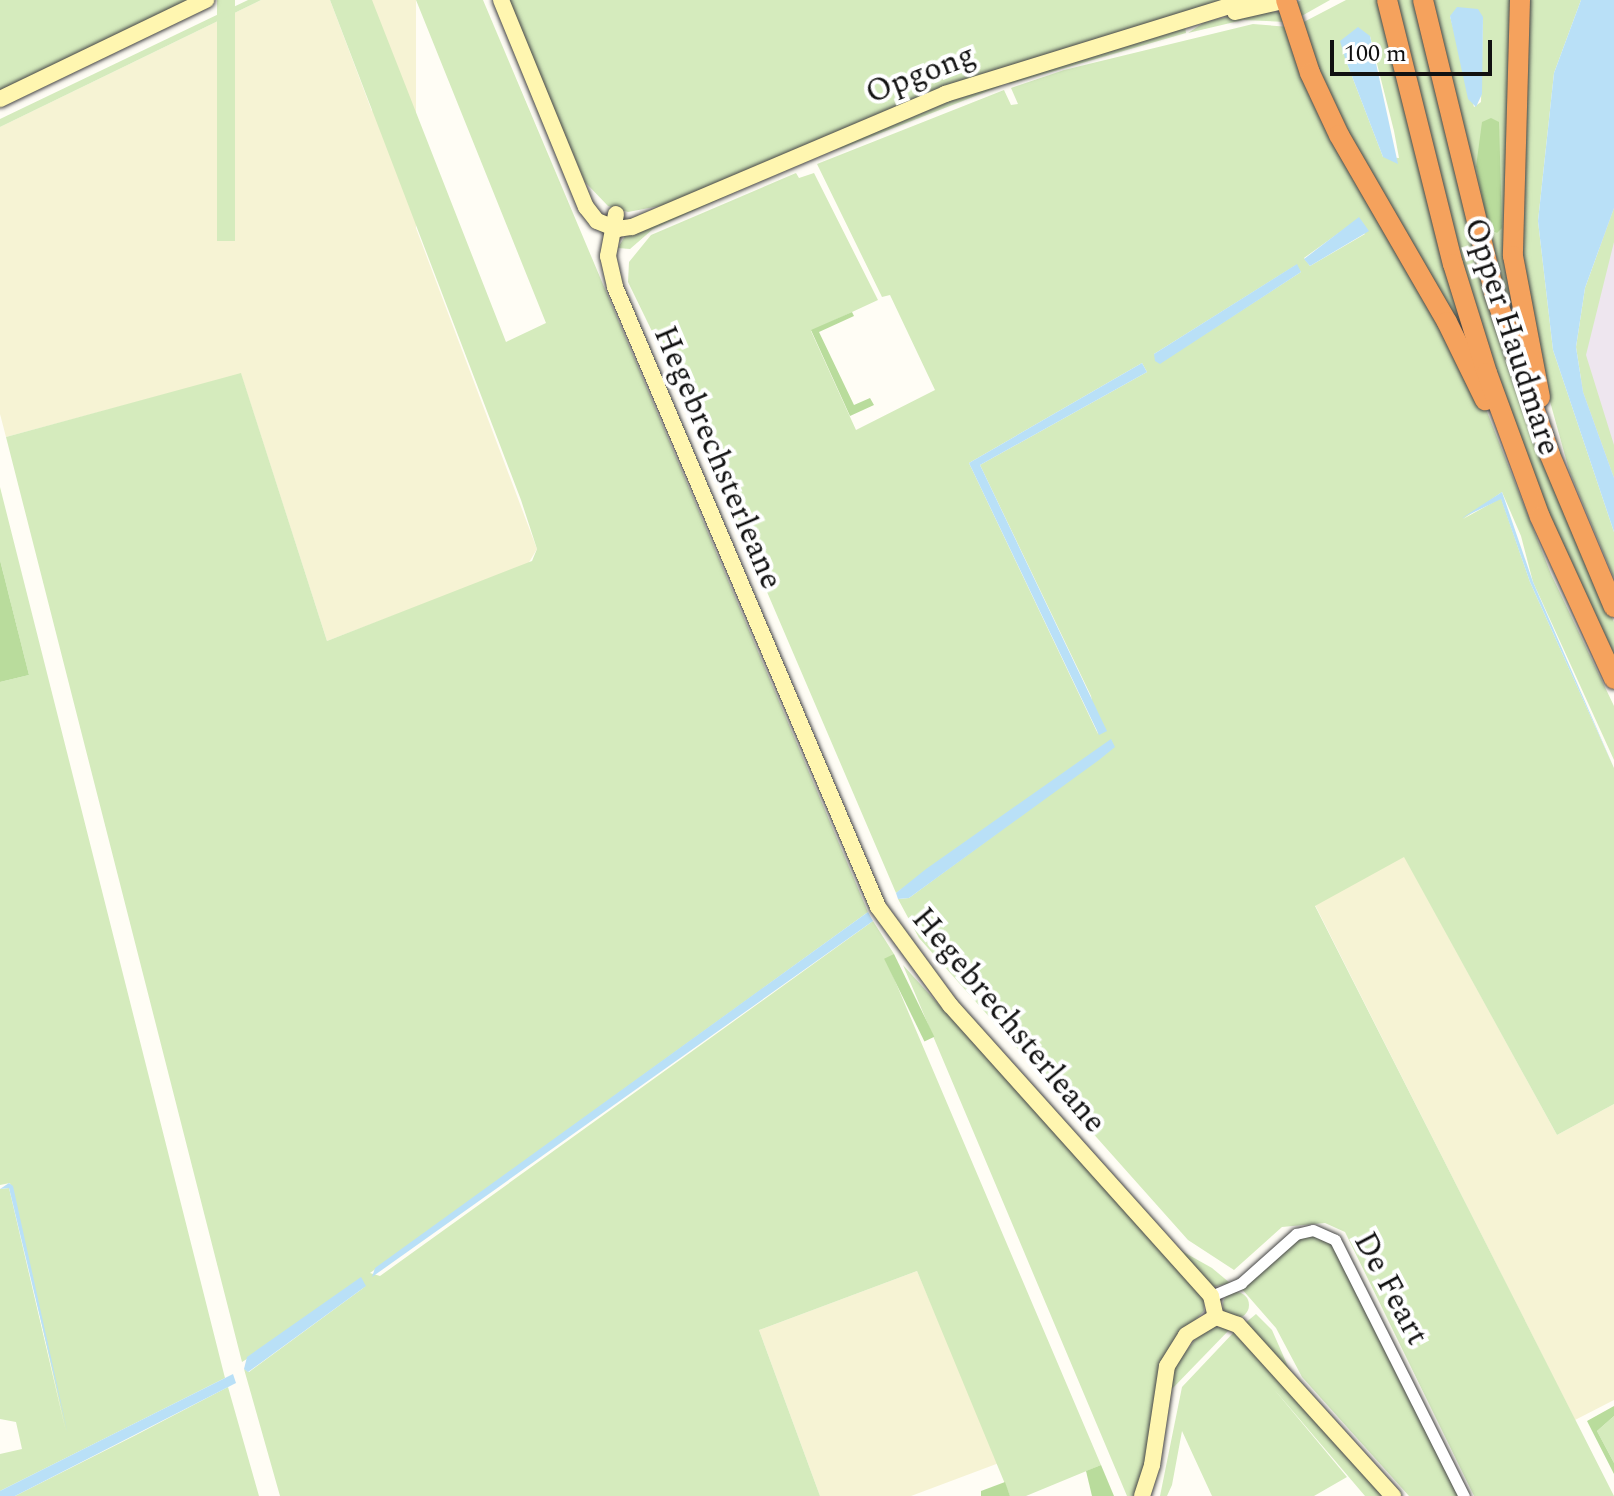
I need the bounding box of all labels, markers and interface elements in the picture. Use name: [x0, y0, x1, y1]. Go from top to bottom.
scale bar: [1334, 24, 1496, 74]
text: 100 m: [1344, 36, 1407, 72]
street label: Opgong: [861, 37, 981, 113]
street label: Opper Haudmare: [1455, 214, 1567, 460]
street label: Hegebrechsterleane: [644, 321, 790, 595]
street label: Hegebrechsterleane: [903, 901, 1113, 1141]
street label: De Feart: [1344, 1226, 1436, 1352]

